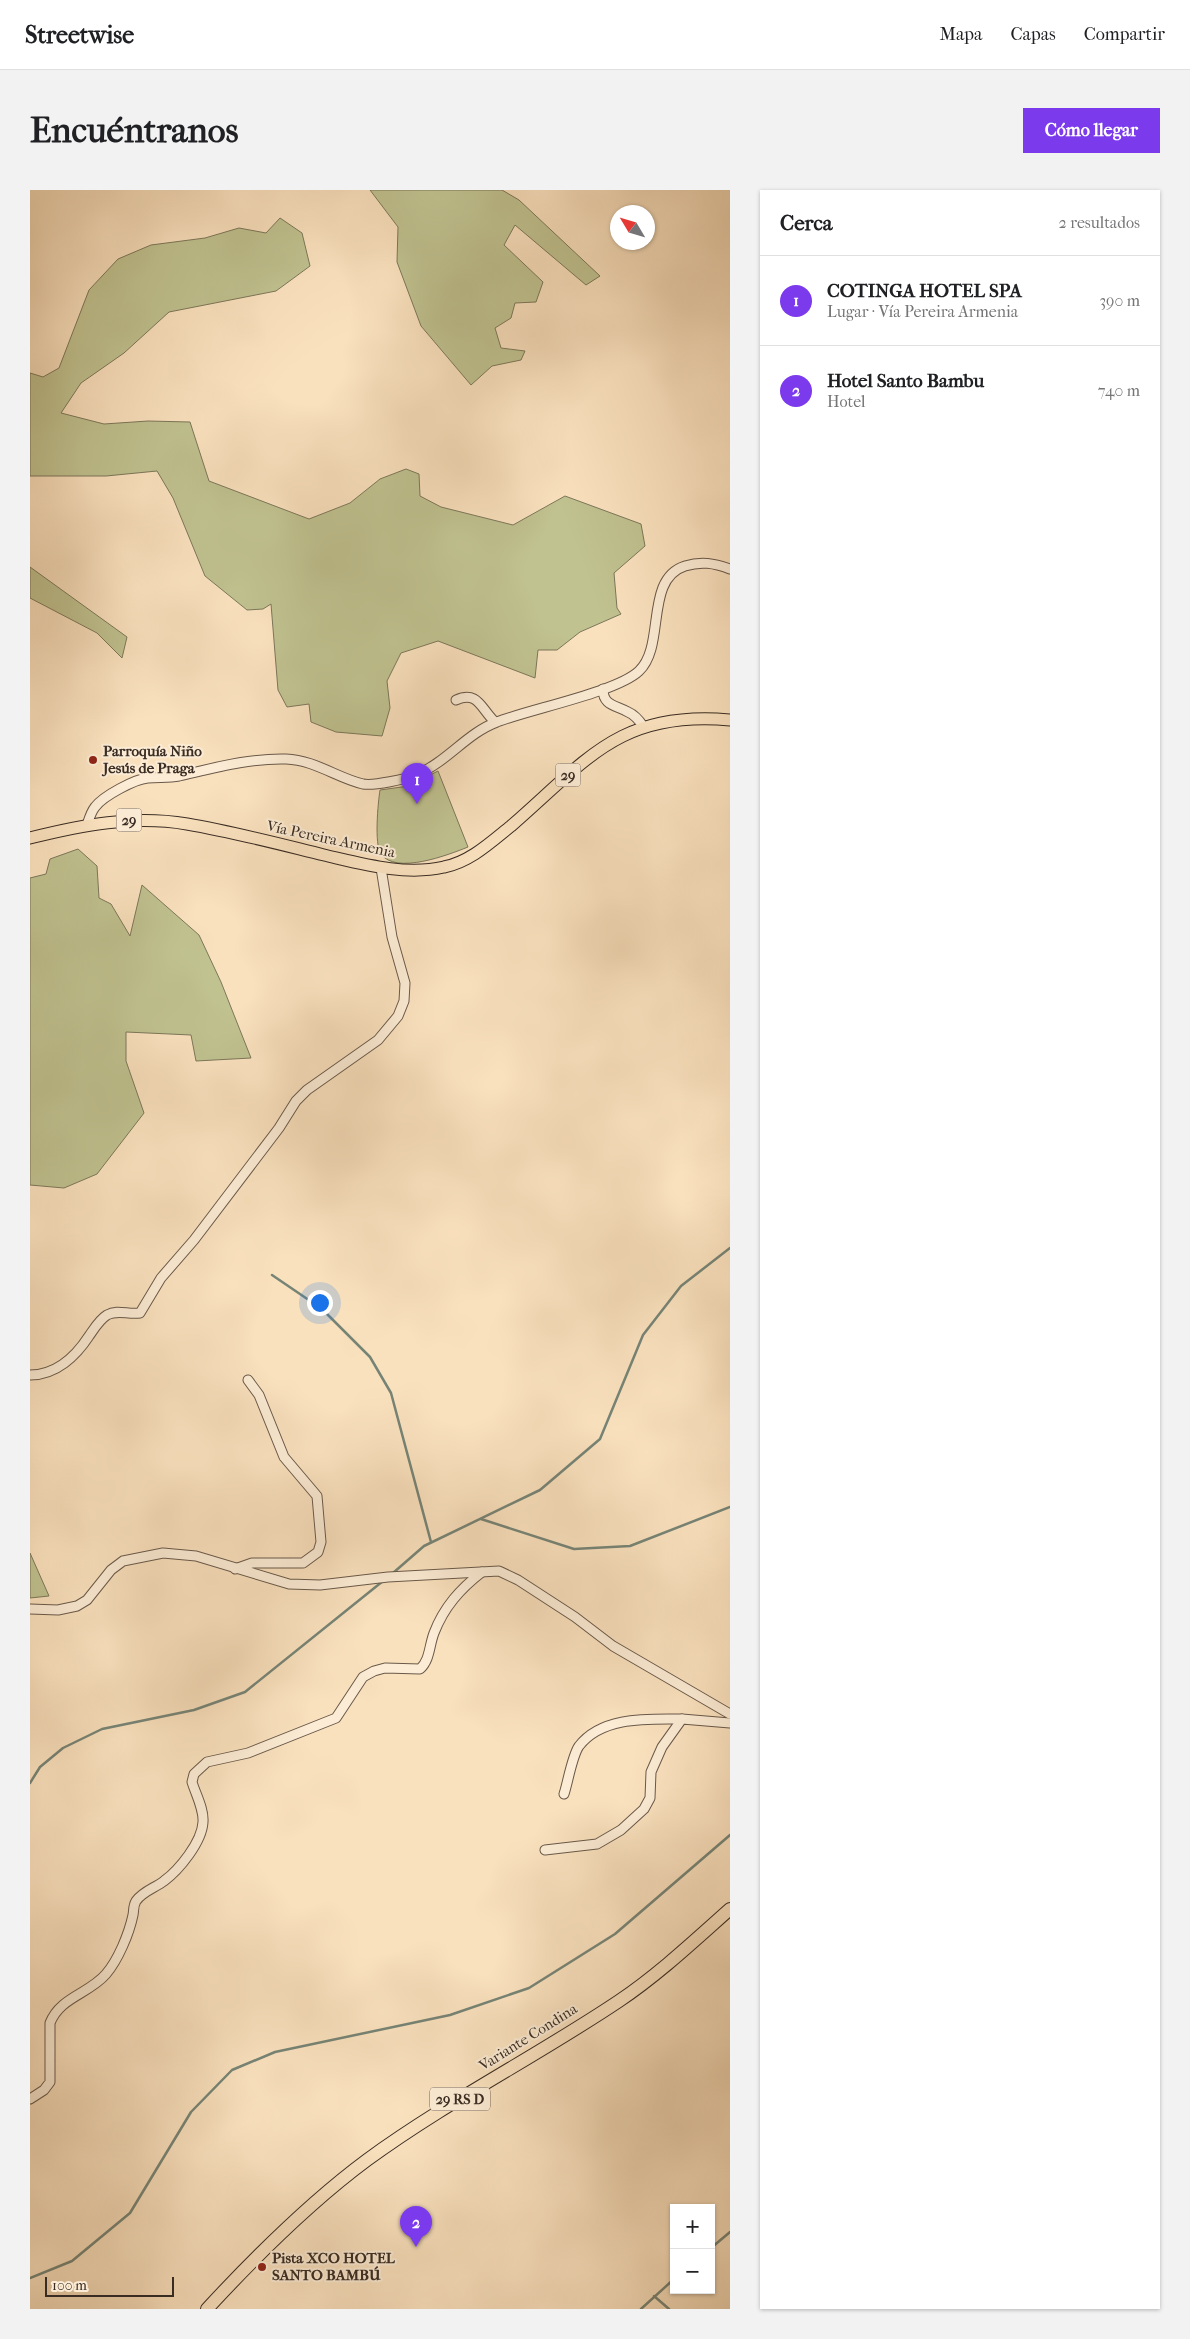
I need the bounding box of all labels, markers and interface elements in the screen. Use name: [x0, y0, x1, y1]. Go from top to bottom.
text: Streetwise: [25, 21, 134, 49]
text: Mapa: [940, 24, 982, 45]
text: Capas: [1010, 24, 1056, 45]
text: Compartir: [1084, 24, 1165, 45]
button: Cómo llegar: [1023, 108, 1160, 153]
text: Encuéntranos: [30, 110, 238, 151]
north arrow: [610, 205, 655, 250]
text: Cerca: [780, 211, 832, 235]
text: 2 resultados: [1059, 213, 1140, 232]
text: COTINGA HOTEL SPA: [827, 280, 1022, 302]
text: 1: [793, 291, 799, 310]
text: 390 m: [1099, 291, 1140, 310]
text: Lugar · Vía Pereira Armenia: [827, 302, 1018, 321]
text: Hotel Santo Bambu: [827, 370, 984, 392]
text: 2: [792, 381, 800, 400]
text: 740 m: [1098, 381, 1140, 400]
text: Hotel: [827, 392, 865, 411]
place label: Parroquía Niño Jesús de Praga: [101, 742, 202, 777]
marker: Parroquía Niño Jesús de Praga: [87, 754, 99, 766]
pin: 1: [401, 763, 433, 804]
road number: 29: [556, 764, 580, 786]
road number: 29: [116, 808, 142, 832]
street label: Vía Pereira Armenia: [264, 816, 398, 862]
your location: [307, 1290, 333, 1316]
street label: Variante Condina: [475, 1999, 581, 2075]
road number: 29 RS D: [430, 2088, 490, 2110]
map controls: [670, 2204, 715, 2294]
button: +: [670, 2204, 715, 2249]
pin: 2: [400, 2206, 432, 2247]
place label: Pista XCO HOTEL SANTO BAMBÚ: [272, 2249, 396, 2284]
button: −: [670, 2249, 715, 2294]
marker: Pista XCO HOTEL SANTO BAMBÚ: [256, 2261, 268, 2273]
scale bar: [45, 2274, 174, 2297]
text: 100 m: [52, 2277, 87, 2294]

